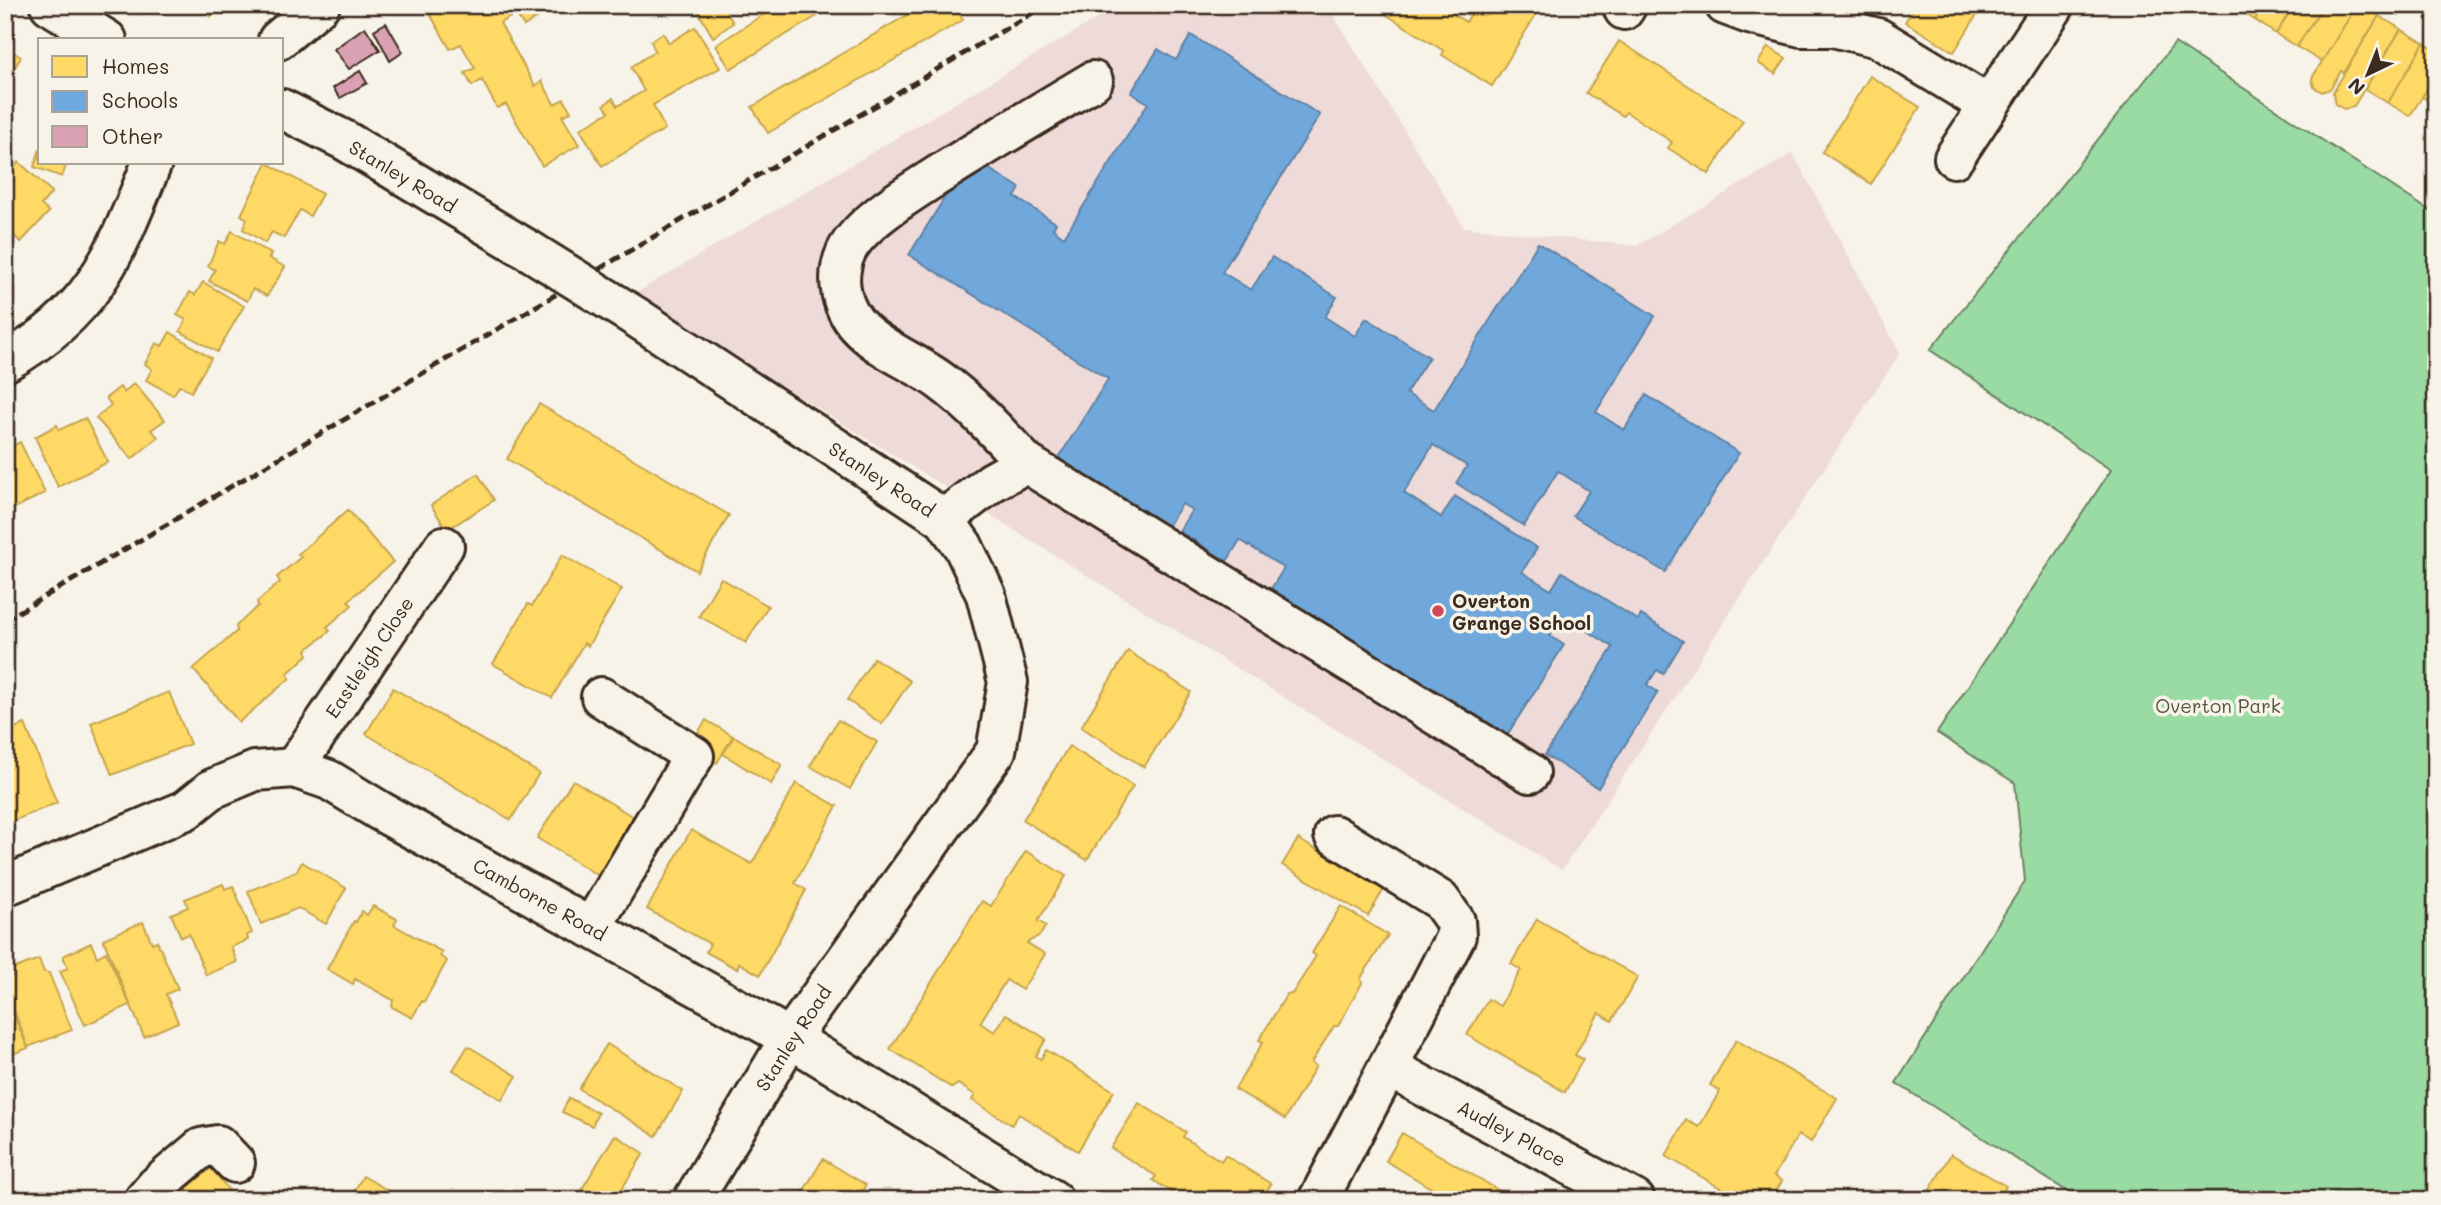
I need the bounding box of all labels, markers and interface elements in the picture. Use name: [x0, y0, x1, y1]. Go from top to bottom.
legend: [38, 38, 284, 164]
north arrow: [2332, 38, 2402, 108]
text: Homes: [102, 52, 169, 79]
text: N: [2342, 73, 2370, 101]
text: Schools: [102, 86, 178, 113]
text: Other: [102, 122, 163, 149]
street label: Stanley Road: [345, 134, 461, 218]
street label: Stanley Road: [824, 435, 940, 523]
place label: Overton Grange School: [1452, 588, 1591, 635]
street label: Eastleigh Close: [319, 592, 419, 722]
marker: Overton Grange School: [1430, 603, 1446, 619]
park label: Overton Park: [2155, 693, 2281, 718]
street label: Camborne Road: [469, 852, 611, 946]
street label: Stanley Road: [749, 980, 837, 1096]
street label: Audley Place: [1453, 1094, 1571, 1172]

